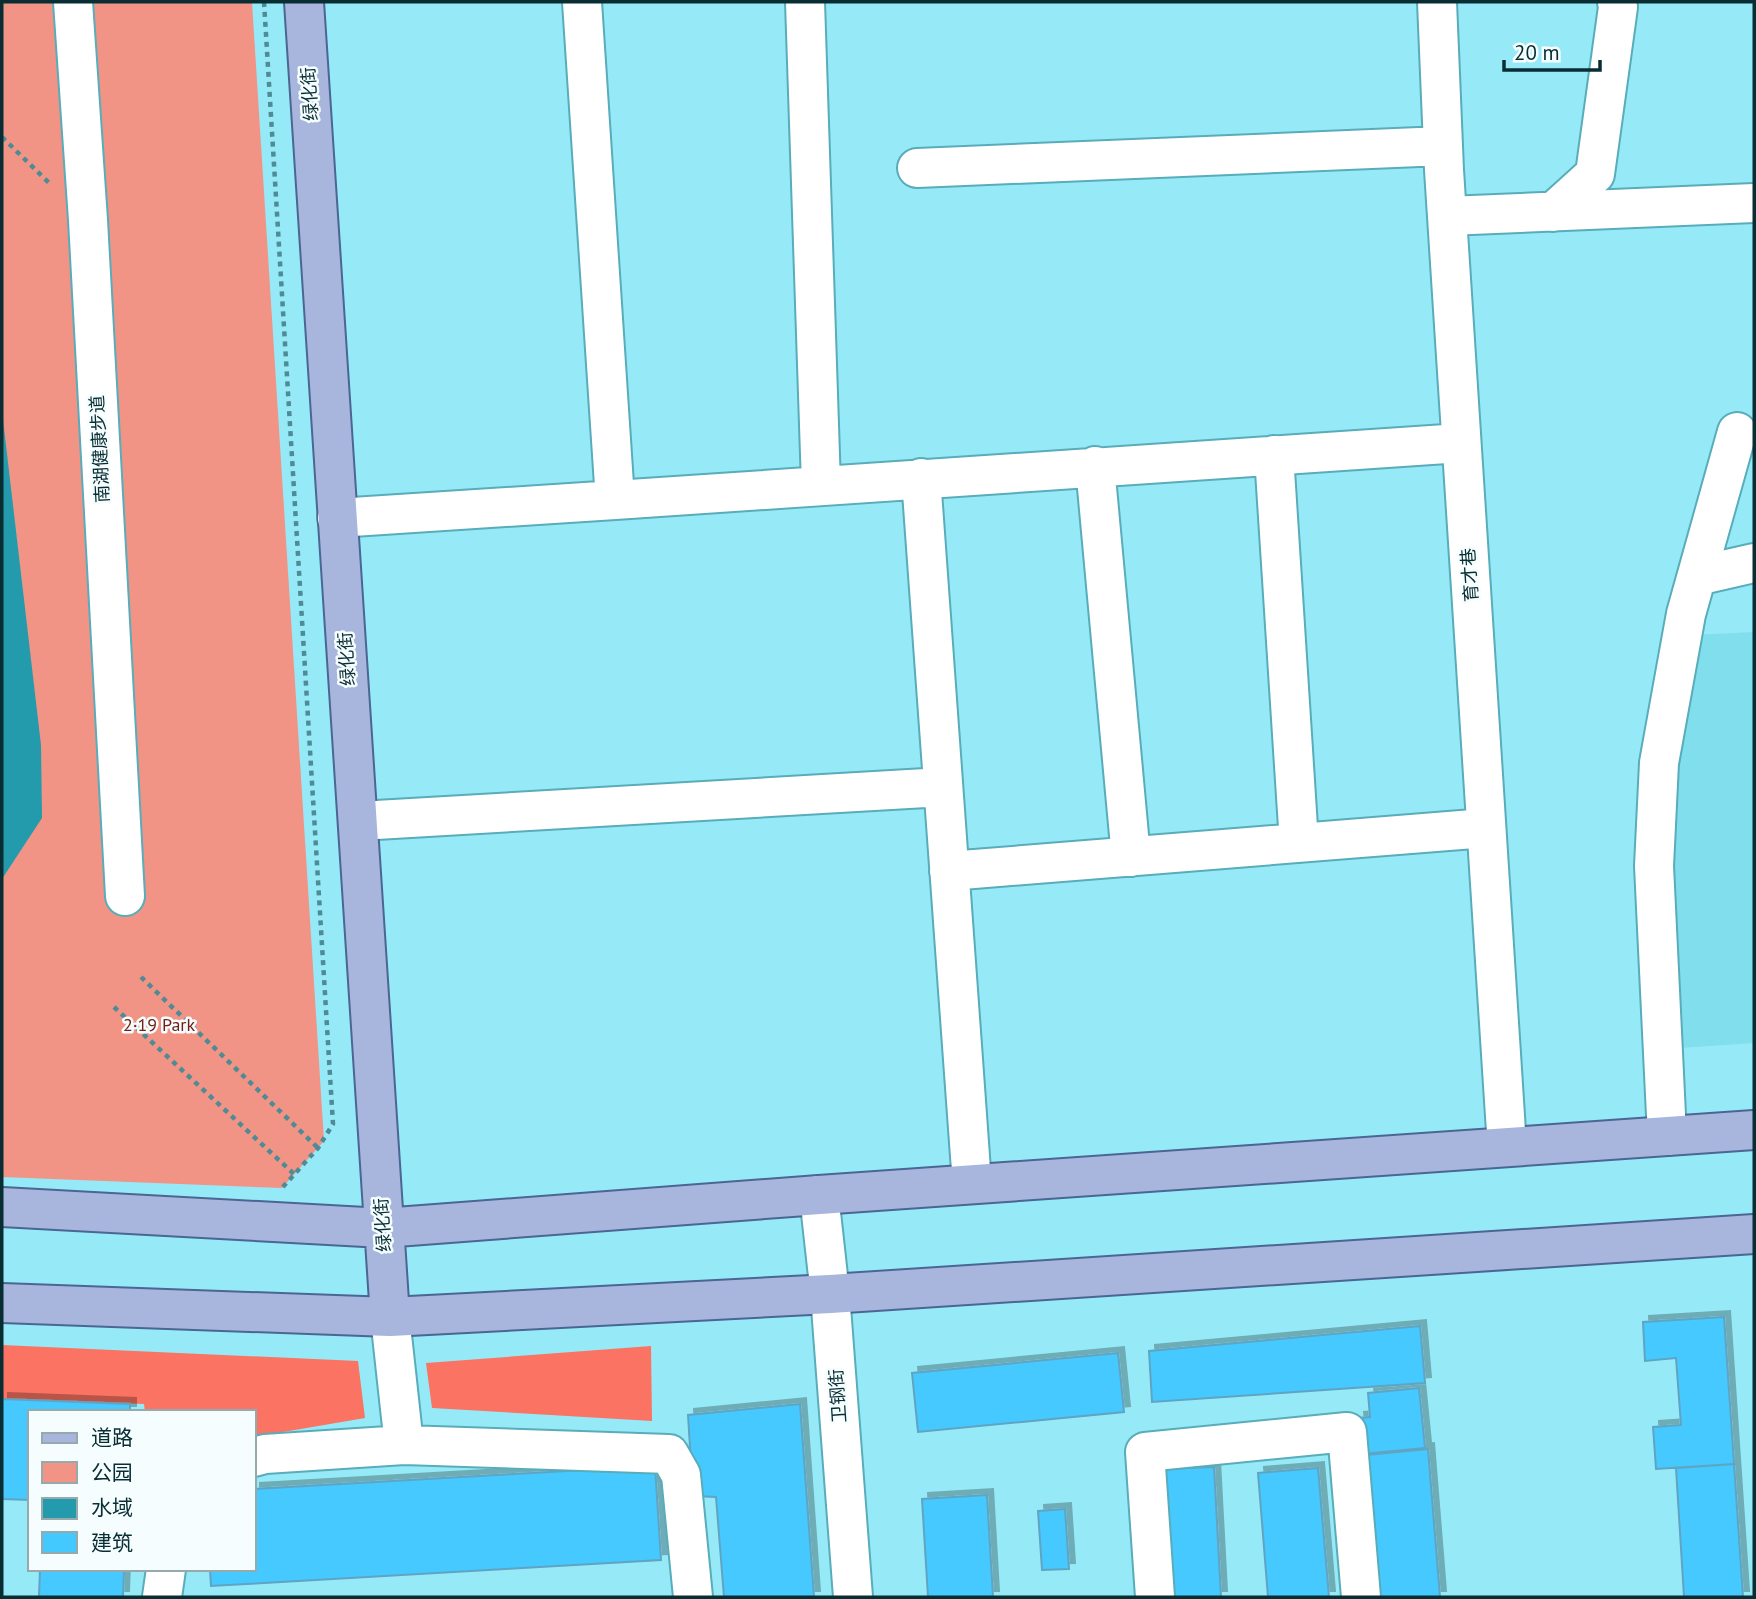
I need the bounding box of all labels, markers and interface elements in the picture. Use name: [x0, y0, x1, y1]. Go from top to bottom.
scale bar: [1504, 28, 1600, 72]
text: 20 m: [1514, 39, 1560, 66]
street label: 绿化街: [296, 66, 323, 122]
street label: 南湖健康步道: [85, 394, 114, 504]
street label: 育才巷: [1456, 547, 1483, 603]
street label: 绿化街: [333, 631, 360, 687]
park label: 2·19 Park: [123, 1013, 195, 1036]
street label: 绿化街: [369, 1197, 396, 1253]
street label: 卫钢街: [824, 1368, 851, 1424]
legend: [28, 1410, 256, 1571]
text: 道路: [91, 1424, 133, 1451]
text: 公园: [91, 1459, 133, 1486]
text: 水域: [91, 1494, 133, 1521]
text: 建筑: [91, 1529, 133, 1556]

